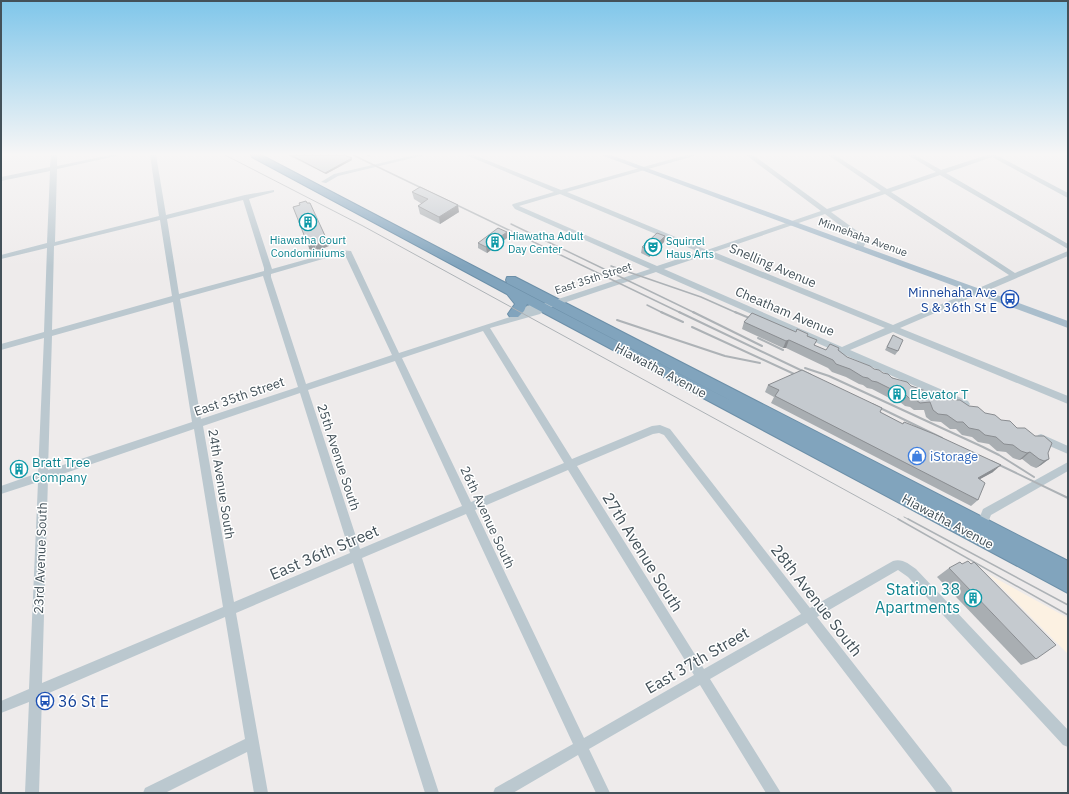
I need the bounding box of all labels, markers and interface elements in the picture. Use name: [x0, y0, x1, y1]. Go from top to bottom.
building icon: Hiawatha Court Condominiums: [298, 212, 318, 232]
street label: Minnehaha Avenue: [817, 214, 909, 260]
place label: Hiawatha Adult Day Center: [508, 229, 584, 256]
building icon: Hiawatha Adult Day Center: [485, 232, 505, 252]
place label: Hiawatha Court Condominiums: [270, 233, 346, 260]
place label: Squirrel Haus Arts: [666, 234, 714, 261]
theatre icon: Squirrel Haus Arts: [643, 237, 663, 257]
street label: Snelling Avenue: [727, 239, 819, 291]
street label: East 35th Street: [553, 259, 633, 297]
street label: Cheatham Avenue: [733, 283, 837, 340]
place label: Minnehaha Ave S & 36th St E: [908, 284, 997, 316]
bus stop icon: Minnehaha Ave S & 36th St E: [1000, 289, 1020, 309]
street label: Hiawatha Avenue: [612, 339, 710, 402]
street label: East 35th Street: [192, 373, 287, 420]
building icon: Elevator T: [887, 384, 907, 404]
place label: Elevator T: [910, 386, 969, 403]
street label: 25th Avenue South: [313, 402, 364, 513]
street label: 24th Avenue South: [204, 428, 239, 540]
shop icon: iStorage: [907, 446, 927, 466]
place label: iStorage: [930, 448, 978, 465]
place label: Bratt Tree Company: [32, 454, 90, 486]
building icon: Bratt Tree Company: [9, 459, 29, 479]
street label: 26th Avenue South: [456, 463, 519, 571]
street label: 27th Avenue South: [598, 489, 688, 615]
street label: Hiawatha Avenue: [899, 490, 997, 553]
street label: 23rd Avenue South: [30, 502, 51, 614]
street label: East 36th Street: [266, 520, 382, 584]
street label: 28th Avenue South: [767, 540, 867, 660]
place label: Station 38 Apartments: [875, 579, 960, 617]
building icon: Station 38 Apartments: [963, 588, 983, 608]
street label: East 37th Street: [642, 622, 752, 698]
bus stop icon: 36 St E: [35, 691, 55, 711]
place label: 36 St E: [58, 691, 109, 711]

